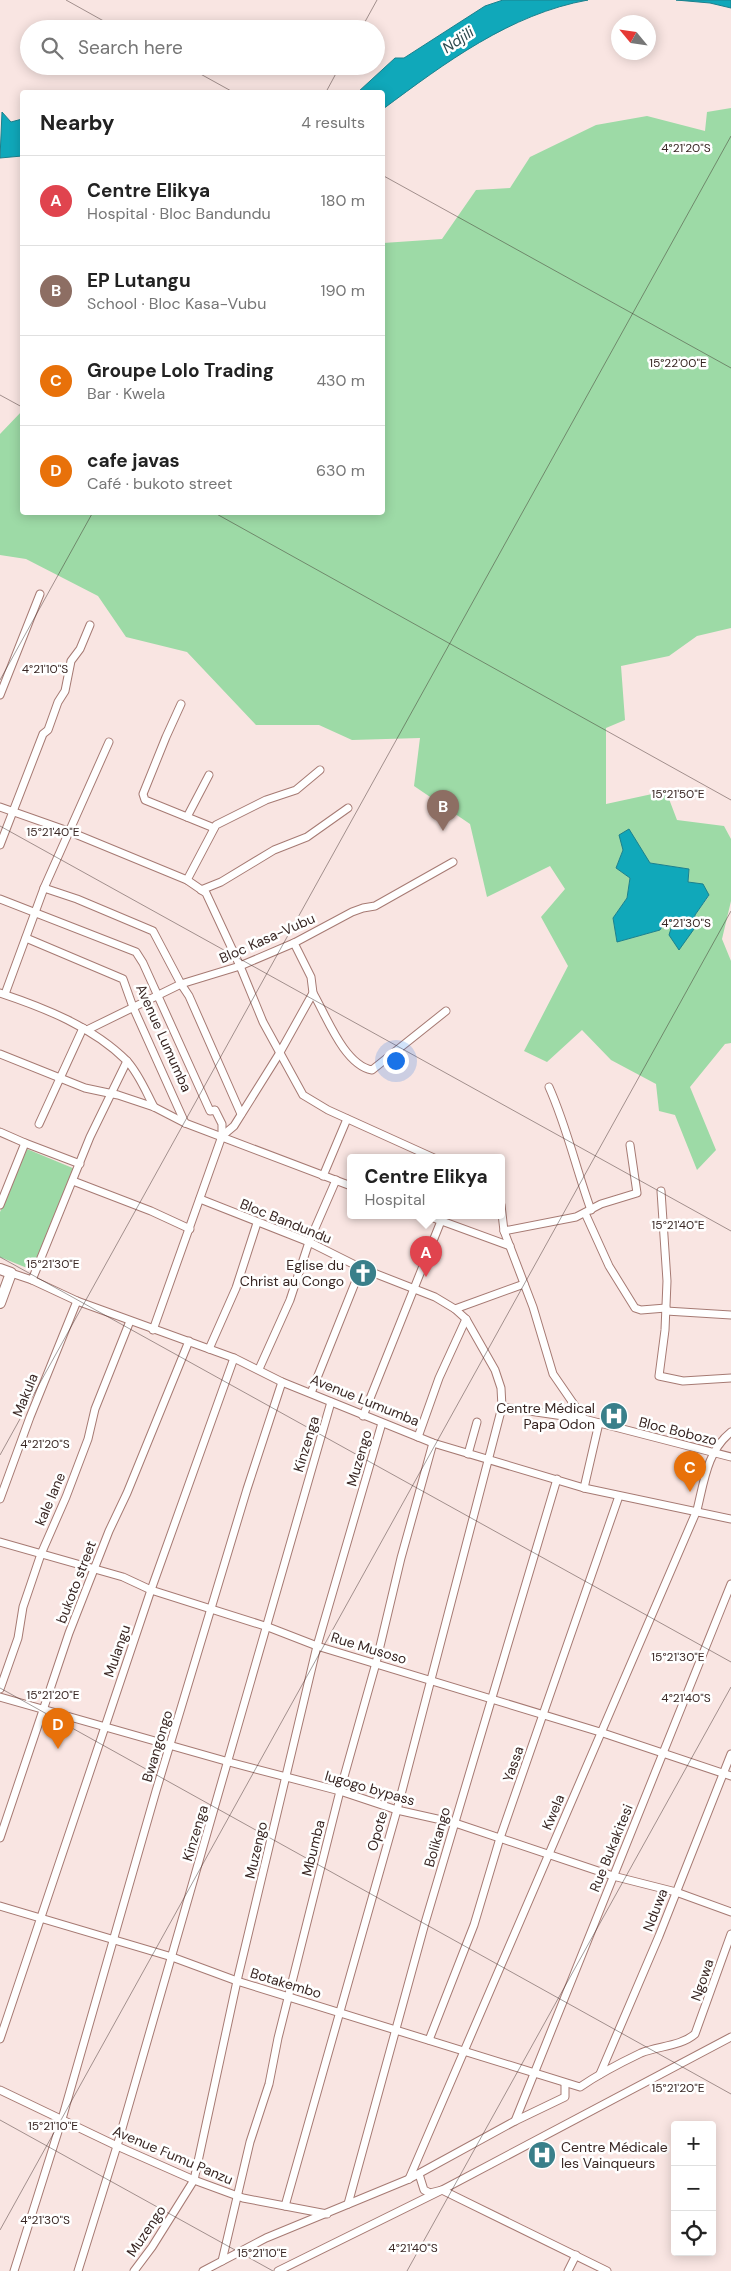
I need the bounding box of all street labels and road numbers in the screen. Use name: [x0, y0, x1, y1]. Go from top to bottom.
street label: Bloc Kasa-Vubu: [216, 909, 318, 967]
street label: Avenue Lumumba: [132, 981, 196, 1095]
street label: Bloc Bandundu: [238, 1194, 334, 1248]
street label: Avenue Lumumba: [308, 1370, 422, 1430]
street label: Makula: [8, 1371, 42, 1419]
street label: Bloc Bobozo: [637, 1413, 719, 1449]
street label: Kinzenga: [289, 1414, 323, 1474]
street label: Muzengo: [342, 1428, 376, 1488]
street label: kale lane: [31, 1470, 69, 1528]
street label: bukoto street: [52, 1538, 100, 1626]
street label: Mulangu: [100, 1622, 134, 1680]
street label: Rue Musoso: [329, 1628, 409, 1668]
street label: Bwangongo: [138, 1708, 176, 1784]
street label: Yassa: [499, 1744, 527, 1784]
street label: lugogo bypass: [323, 1767, 417, 1809]
street label: Kwela: [538, 1792, 568, 1832]
street label: Rue Bukakitesi: [585, 1801, 637, 1895]
street label: Kinzenga: [178, 1803, 212, 1863]
street label: Bolikango: [420, 1805, 454, 1869]
street label: Opote: [363, 1809, 391, 1853]
street label: Mbumba: [297, 1818, 329, 1878]
street label: Muzengo: [241, 1820, 271, 1880]
street label: Nduwa: [639, 1886, 671, 1934]
street label: Ngowa: [686, 1957, 718, 2003]
street label: Botakembo: [248, 1964, 324, 2002]
street label: Avenue Fumu Panzu: [110, 2122, 236, 2188]
street label: Muzengo: [122, 2202, 170, 2260]

